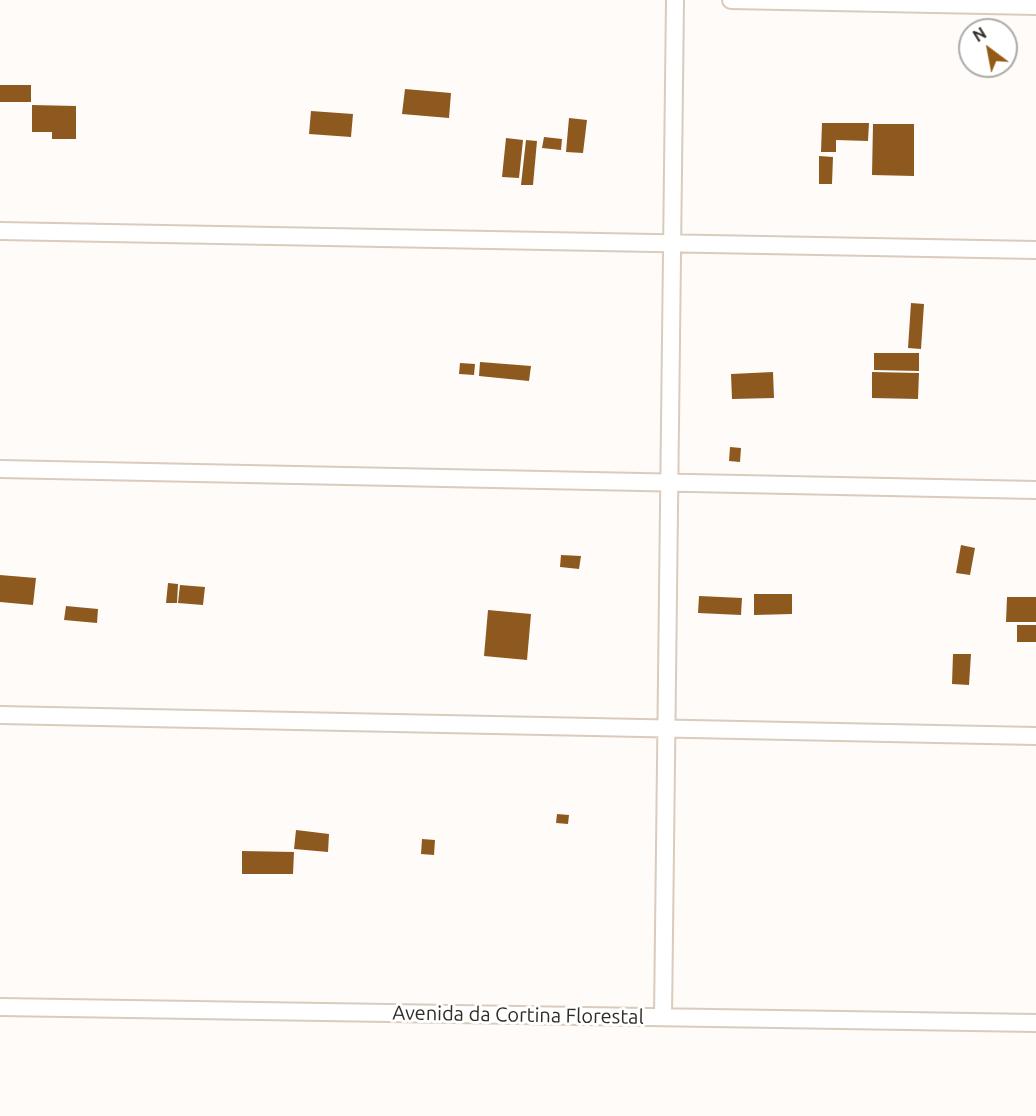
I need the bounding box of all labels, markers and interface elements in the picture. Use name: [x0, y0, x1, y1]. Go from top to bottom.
north arrow: [958, 18, 1018, 78]
text: N: [970, 24, 989, 45]
street label: Avenida da Cortina Florestal: [392, 1001, 644, 1029]

